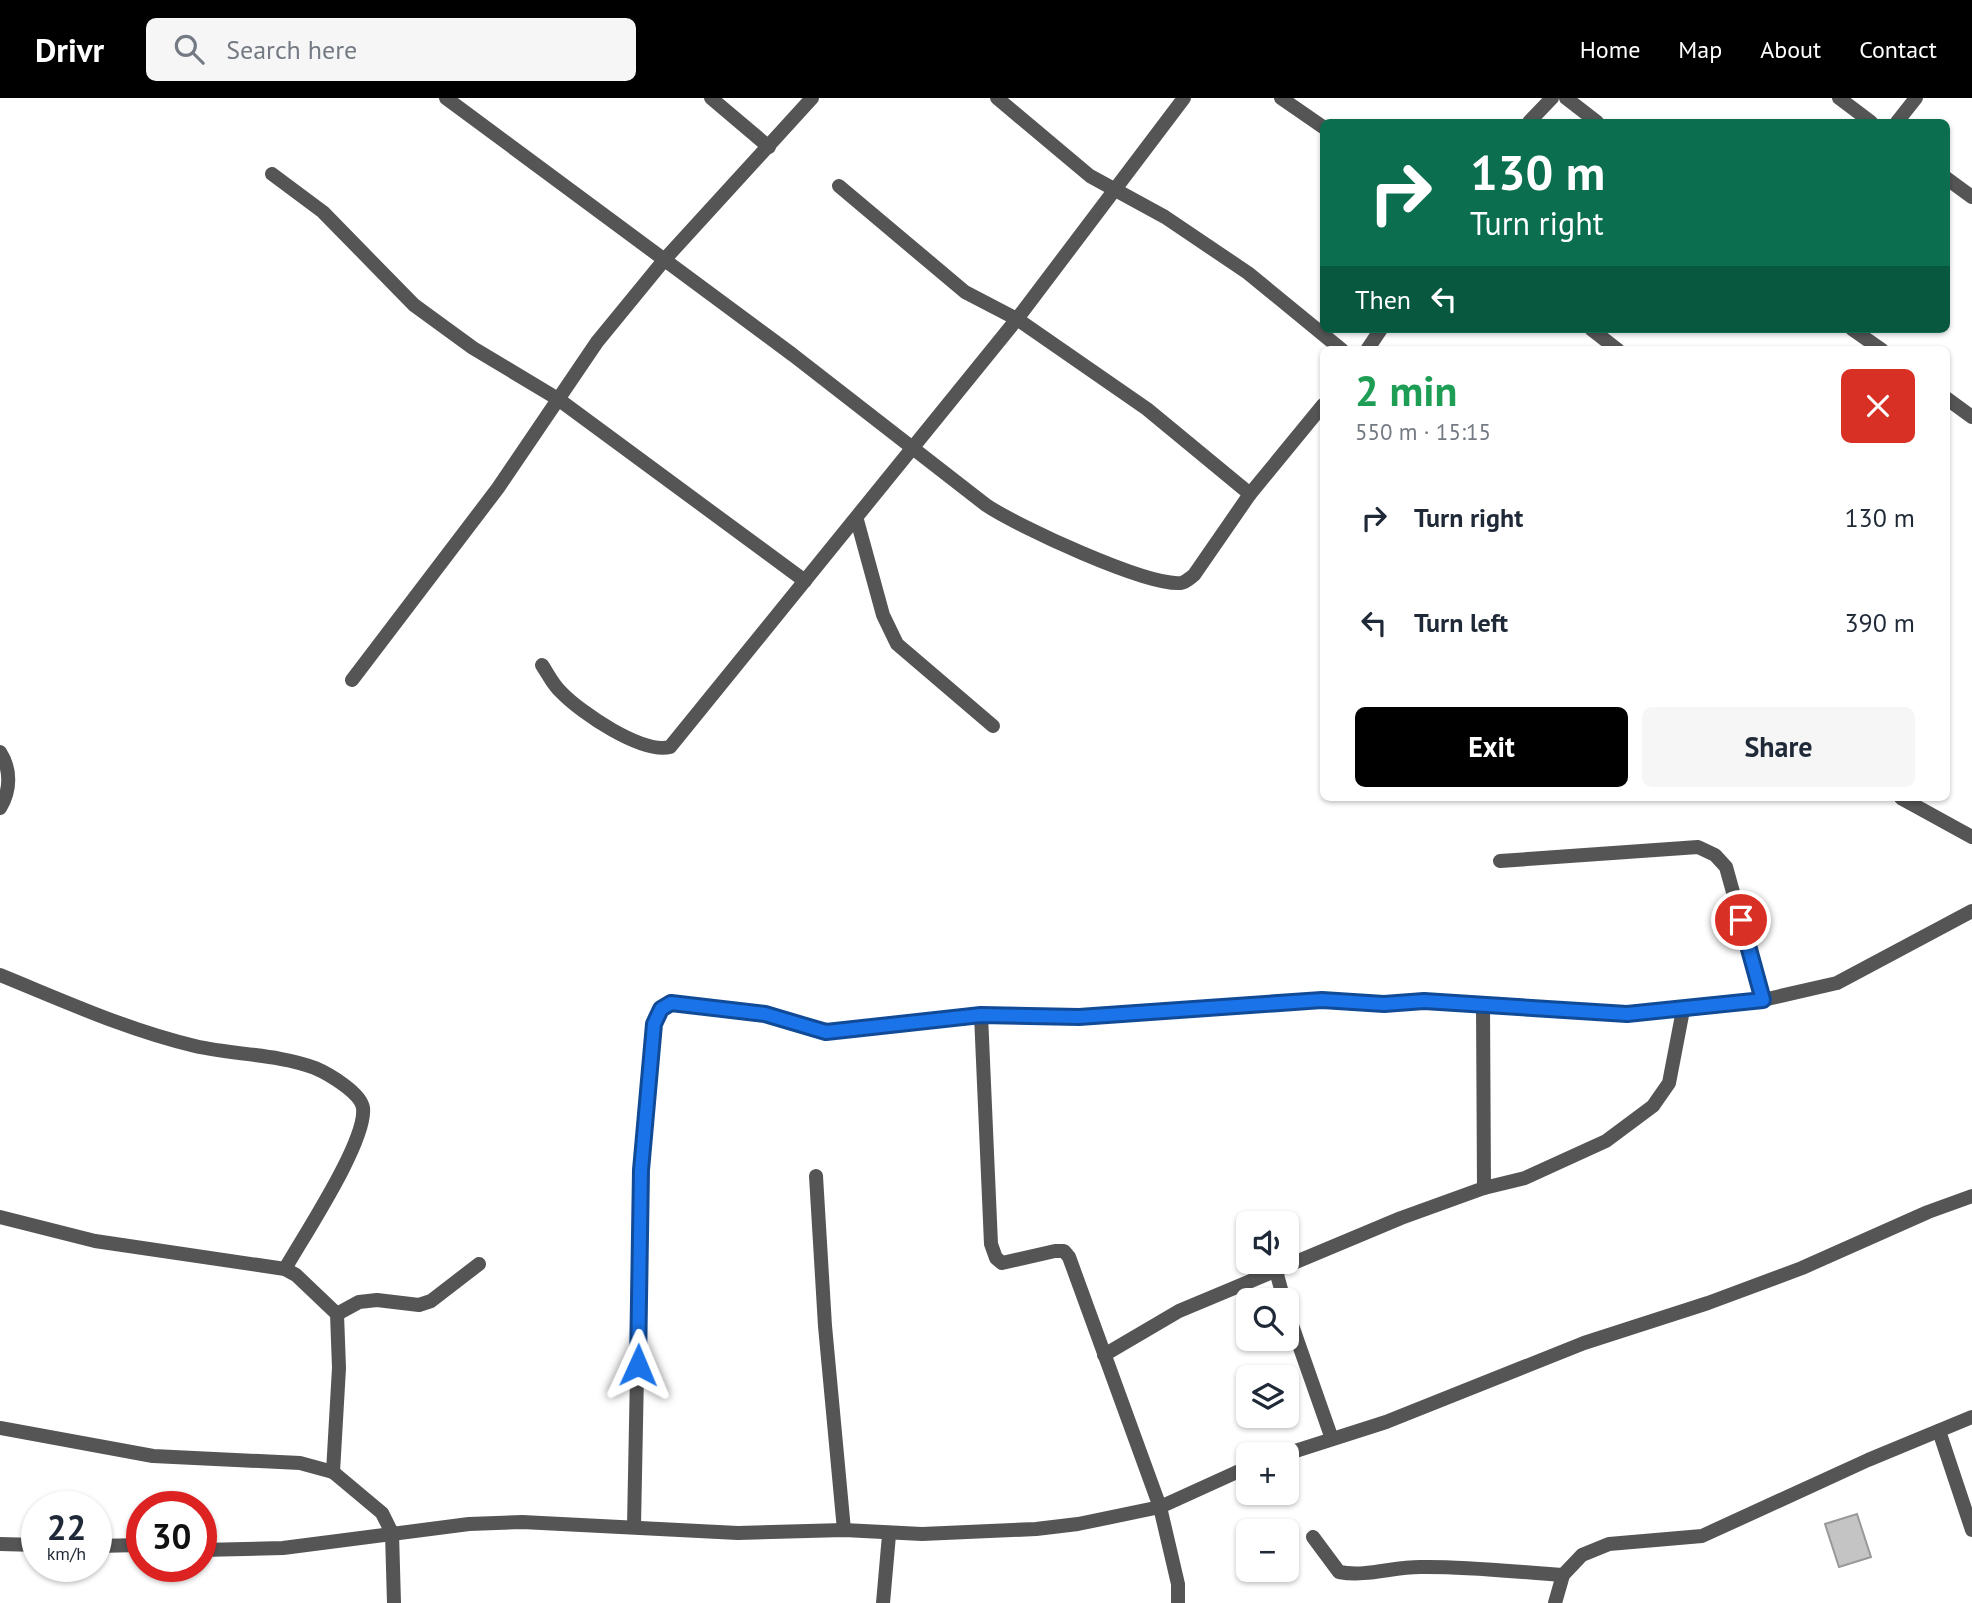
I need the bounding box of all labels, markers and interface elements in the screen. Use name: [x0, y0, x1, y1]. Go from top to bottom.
search box: [146, 18, 636, 81]
text: Drivr: [35, 28, 104, 71]
icon: search: [170, 30, 208, 68]
text: Search here: [226, 33, 357, 66]
text: Home: [1580, 34, 1640, 65]
text: Map: [1678, 34, 1722, 65]
text: About: [1760, 34, 1821, 65]
text: Contact: [1859, 34, 1937, 65]
text: 130 m: [1470, 140, 1605, 204]
icon: right: [1355, 147, 1446, 238]
text: Turn right: [1470, 202, 1604, 244]
icon: left: [1425, 280, 1463, 318]
text: Then: [1355, 283, 1411, 316]
text: 2 min: [1355, 363, 1457, 418]
button: close: [1841, 369, 1915, 443]
text: 550 m · 15:15: [1355, 417, 1491, 446]
icon: right: [1355, 499, 1393, 537]
text: Turn right: [1414, 501, 1523, 534]
text: 130 m: [1844, 501, 1915, 534]
icon: left: [1355, 604, 1393, 642]
text: Turn left: [1414, 606, 1508, 639]
text: 390 m: [1844, 606, 1915, 639]
button: Exit: [1355, 707, 1628, 787]
button: Share: [1642, 707, 1915, 787]
pin: [1711, 890, 1771, 950]
icon: arrive: [1722, 901, 1760, 939]
map controls: [1236, 1211, 1299, 1582]
button: sound: [1236, 1211, 1299, 1274]
button: search: [1236, 1288, 1299, 1351]
position arrow: [601, 1328, 675, 1402]
button: layers: [1236, 1365, 1299, 1428]
button: +: [1236, 1442, 1299, 1505]
speed limit sign: 30: [126, 1491, 217, 1582]
text: 22: [47, 1504, 86, 1550]
button: −: [1236, 1519, 1299, 1582]
text: km/h: [47, 1542, 86, 1565]

